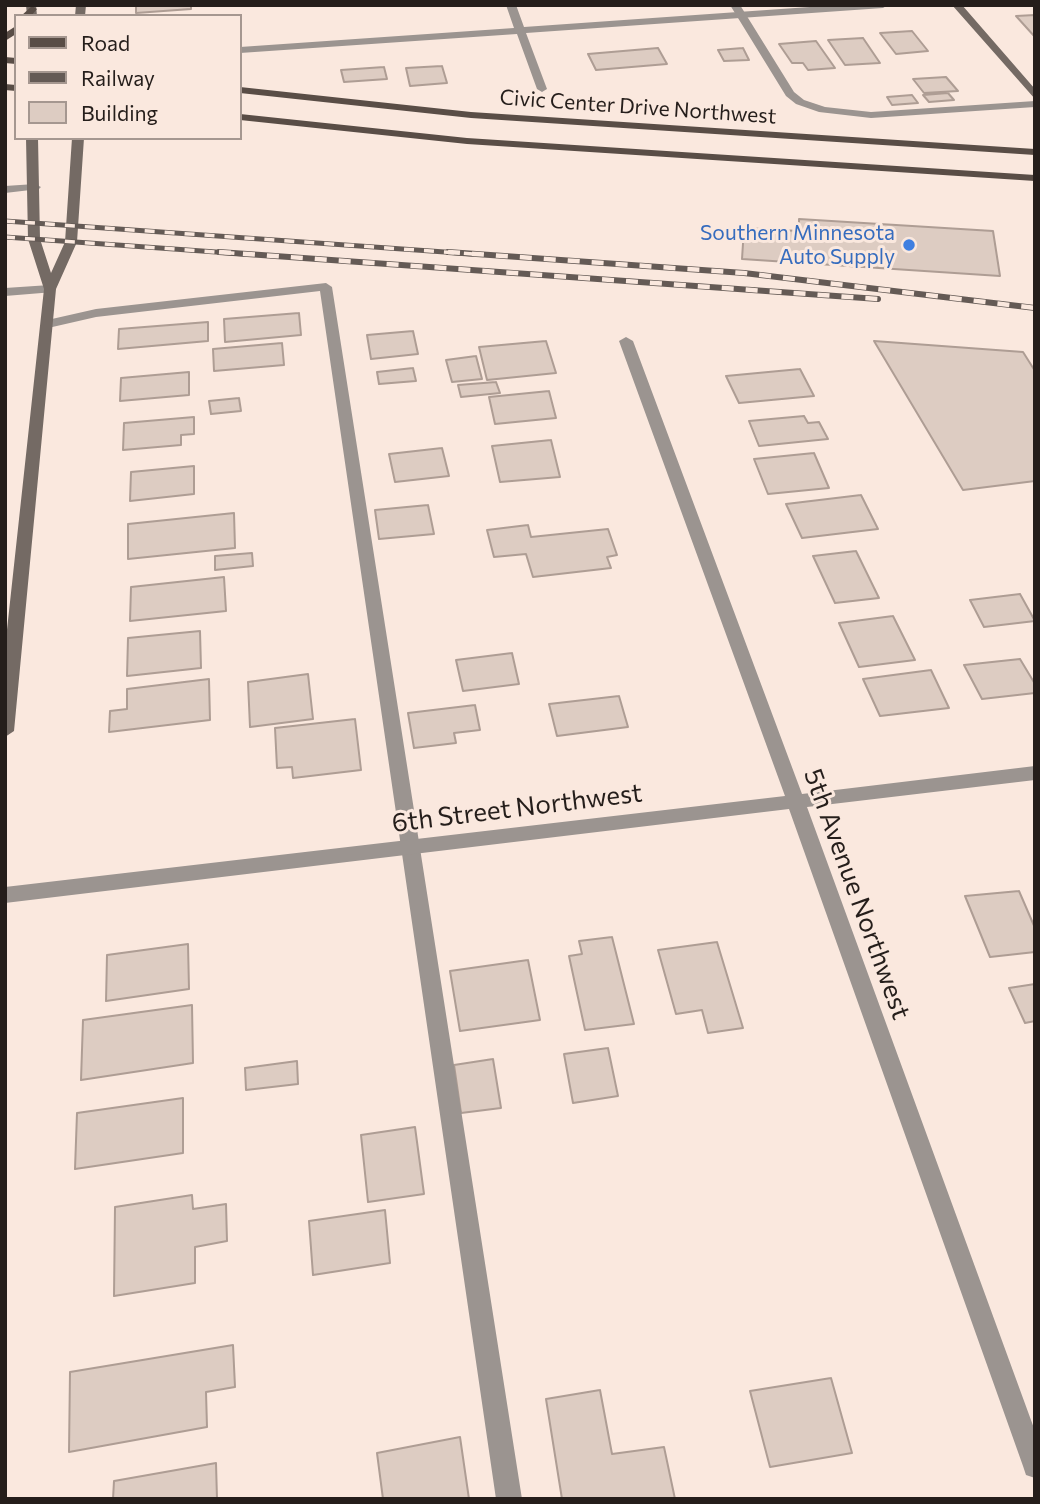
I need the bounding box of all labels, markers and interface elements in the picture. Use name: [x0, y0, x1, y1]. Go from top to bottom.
legend: [14, 14, 242, 140]
text: Road: [81, 30, 130, 55]
text: Railway: [81, 65, 155, 90]
street label: Civic Center Drive Northwest: [499, 85, 777, 129]
text: Building: [81, 100, 158, 125]
place label: Southern Minnesota Auto Supply: [700, 220, 895, 270]
marker: Southern Minnesota Auto Supply: [901, 237, 917, 253]
street label: 5th Avenue Northwest: [797, 764, 917, 1024]
street label: 6th Street Northwest: [390, 777, 644, 839]

